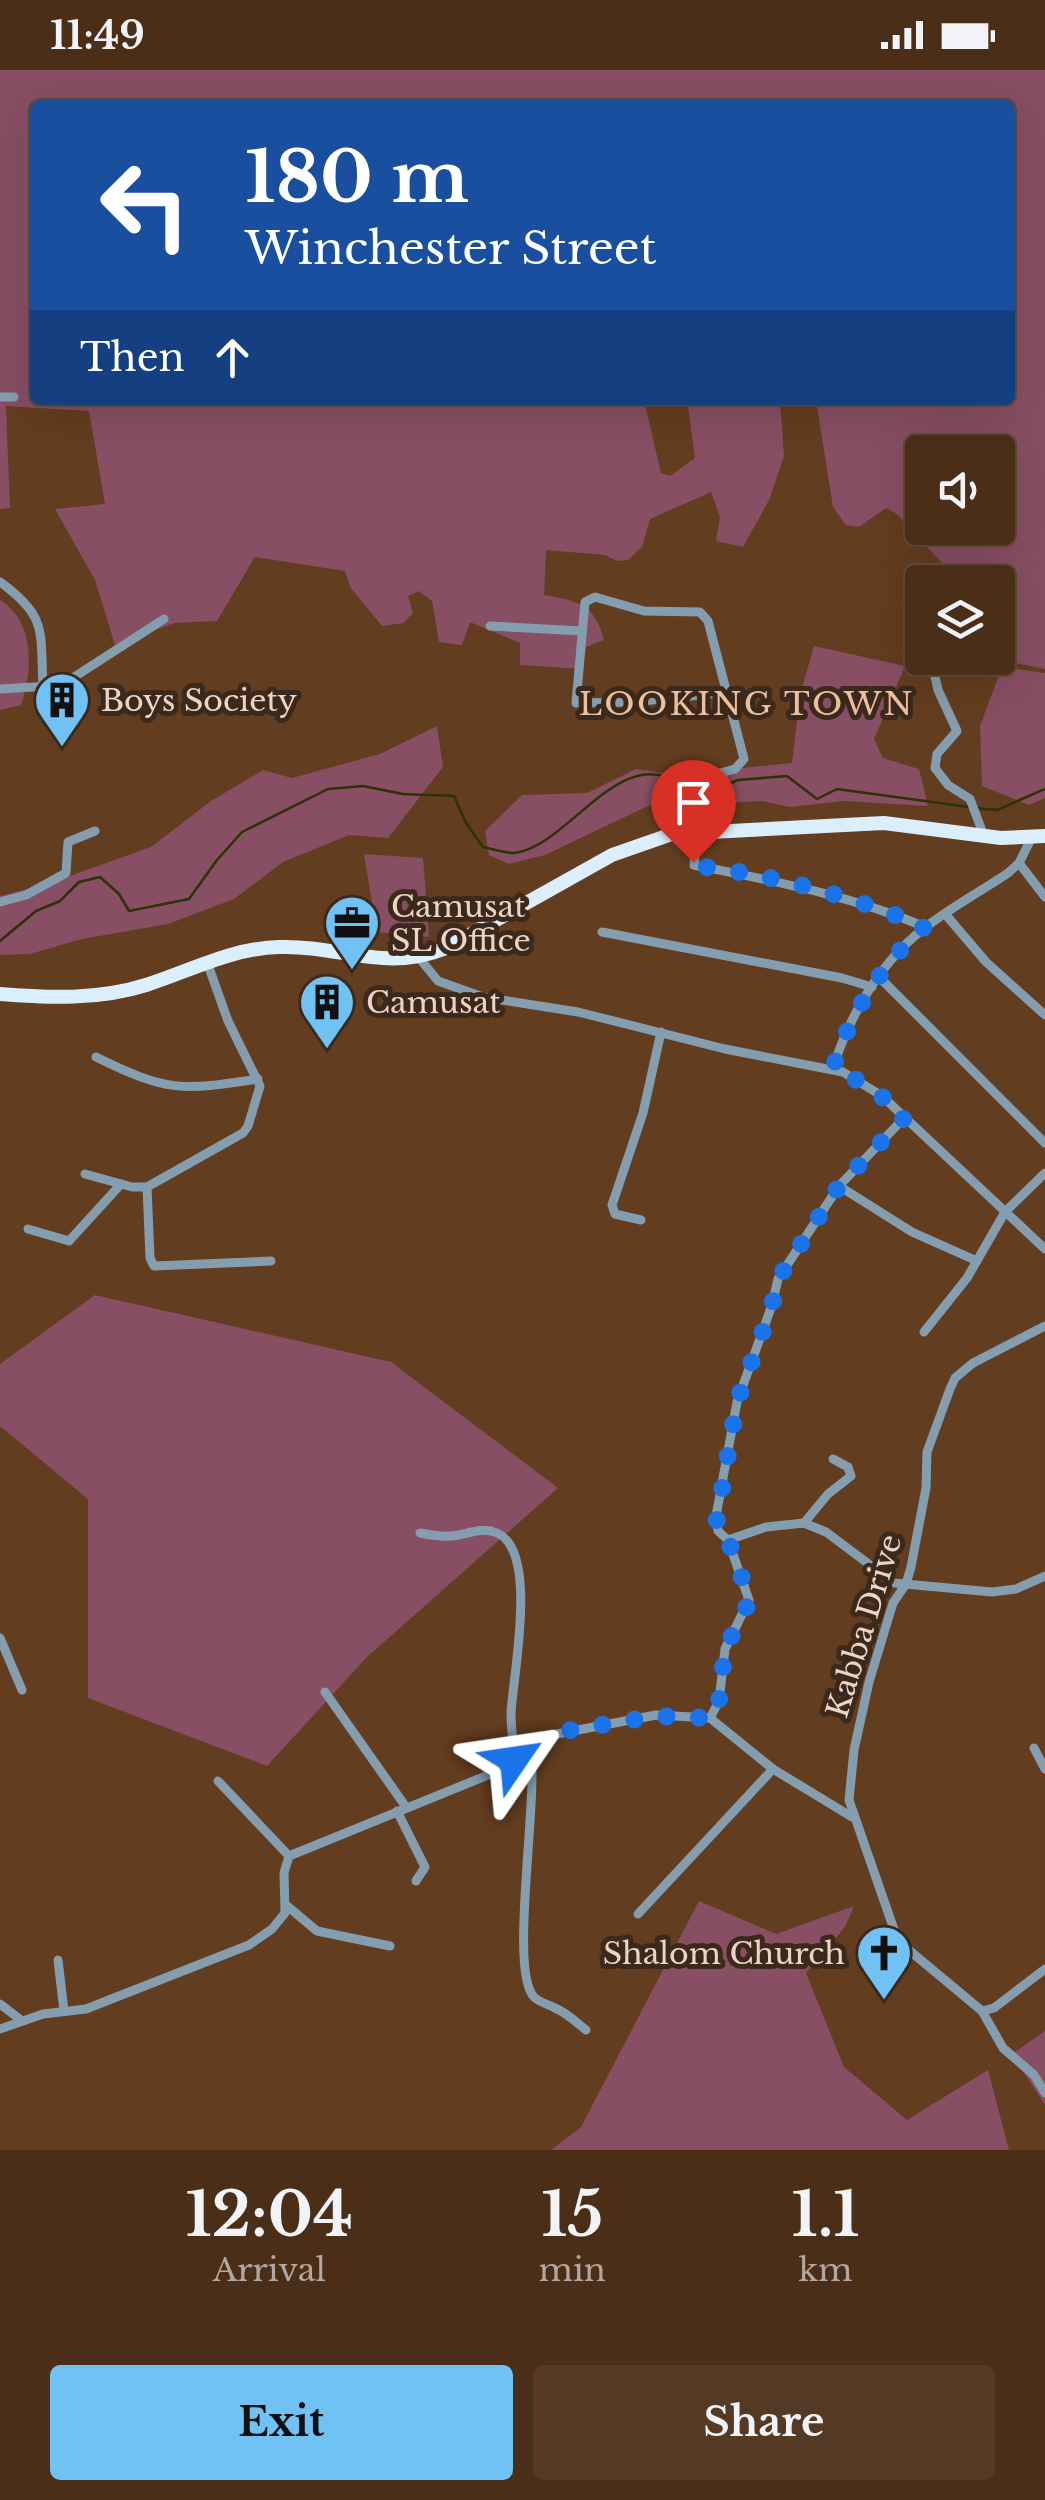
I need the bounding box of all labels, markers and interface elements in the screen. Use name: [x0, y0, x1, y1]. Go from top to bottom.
text: 11:49: [50, 12, 145, 59]
text: 180 m: [245, 134, 469, 221]
icon: left: [80, 140, 210, 270]
text: Winchester Street: [245, 220, 657, 276]
icon: ahead: [205, 330, 260, 385]
text: Then: [80, 334, 185, 381]
map controls: [905, 435, 1015, 675]
button: sound: [905, 435, 1015, 545]
button: layers: [905, 565, 1015, 675]
building icon: Boys Society: [32, 670, 92, 749]
place label: Boys Society: [101, 682, 297, 719]
district label: LOOKING TOWN: [579, 684, 915, 724]
pin: [651, 760, 736, 863]
icon: arrive: [666, 775, 721, 830]
place label: Camusat SL Office: [391, 888, 531, 959]
office icon: Camusat SL Office: [322, 893, 382, 972]
building icon: Camusat: [297, 972, 357, 1051]
place label: Camusat: [366, 984, 501, 1021]
street label: Kabba Drive: [819, 1530, 909, 1722]
position arrow: [462, 1708, 566, 1812]
church icon: Shalom Church: [854, 1923, 914, 2002]
place label: Shalom Church: [603, 1935, 845, 1972]
text: 12:04: [186, 2178, 353, 2252]
text: 15: [541, 2178, 603, 2252]
text: 1.1: [791, 2178, 859, 2252]
text: Arrival: [213, 2250, 326, 2290]
text: min: [539, 2250, 606, 2290]
text: km: [798, 2250, 852, 2290]
button: Exit: [50, 2365, 513, 2480]
button: Share: [533, 2365, 995, 2480]

